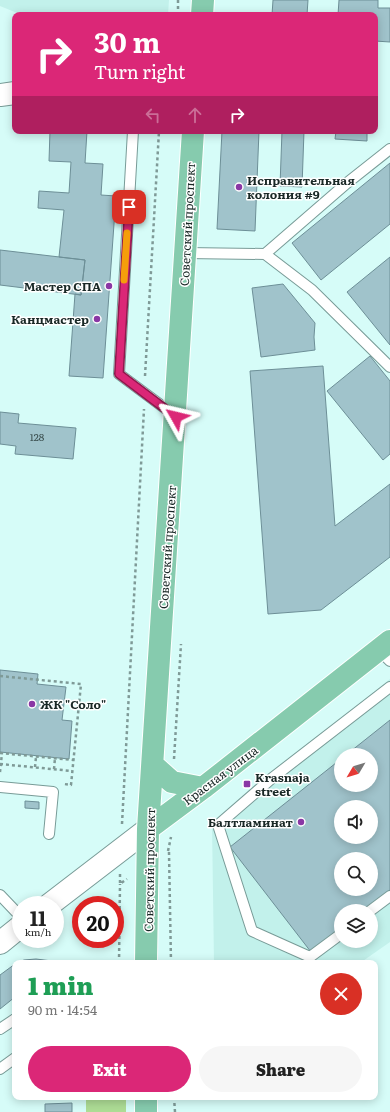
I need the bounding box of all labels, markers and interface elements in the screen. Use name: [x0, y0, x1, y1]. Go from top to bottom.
text: 30 m: [94, 20, 160, 62]
icon: right: [28, 28, 80, 80]
text: Turn right: [94, 58, 185, 85]
icon: left: [142, 104, 164, 126]
icon: ahead: [184, 104, 206, 126]
icon: right: [226, 104, 248, 126]
street label: Советский проспект: [175, 162, 199, 286]
place label: Исправительная колония #9: [247, 171, 355, 203]
marker: Исправительная колония #9: [234, 182, 244, 192]
pin: [112, 190, 146, 224]
icon: arrive: [118, 196, 140, 218]
place label: Мастер СПА: [24, 277, 101, 295]
marker: Мастер СПА: [104, 281, 114, 291]
place label: Канцмастер: [11, 310, 89, 328]
marker: Канцмастер: [92, 314, 102, 324]
position arrow: [155, 396, 197, 438]
house number: 128: [30, 429, 45, 444]
street label: Советский проспект: [154, 485, 180, 609]
place label: ЖК "Соло": [40, 695, 106, 713]
marker: ЖК "Соло": [27, 699, 37, 709]
street label: Красная улица: [179, 741, 262, 809]
north arrow: [334, 748, 378, 792]
map controls: [334, 748, 378, 948]
place label: Krasnaja street: [255, 768, 310, 800]
marker: Krasnaja street: [242, 779, 252, 789]
button: sound: [334, 800, 378, 844]
street label: Советский проспект: [139, 808, 159, 932]
place label: Балтламинат: [208, 813, 294, 831]
marker: Балтламинат: [296, 817, 306, 827]
button: search: [334, 852, 378, 896]
speed limit sign: 20: [72, 896, 124, 948]
text: 11: [30, 902, 46, 932]
button: layers: [334, 904, 378, 948]
text: km/h: [25, 924, 51, 939]
text: 1 min: [28, 967, 93, 1002]
button: close: [320, 973, 362, 1015]
text: 90 m · 14:54: [28, 1000, 97, 1019]
button: Exit: [28, 1046, 191, 1092]
button: Share: [199, 1046, 362, 1092]

